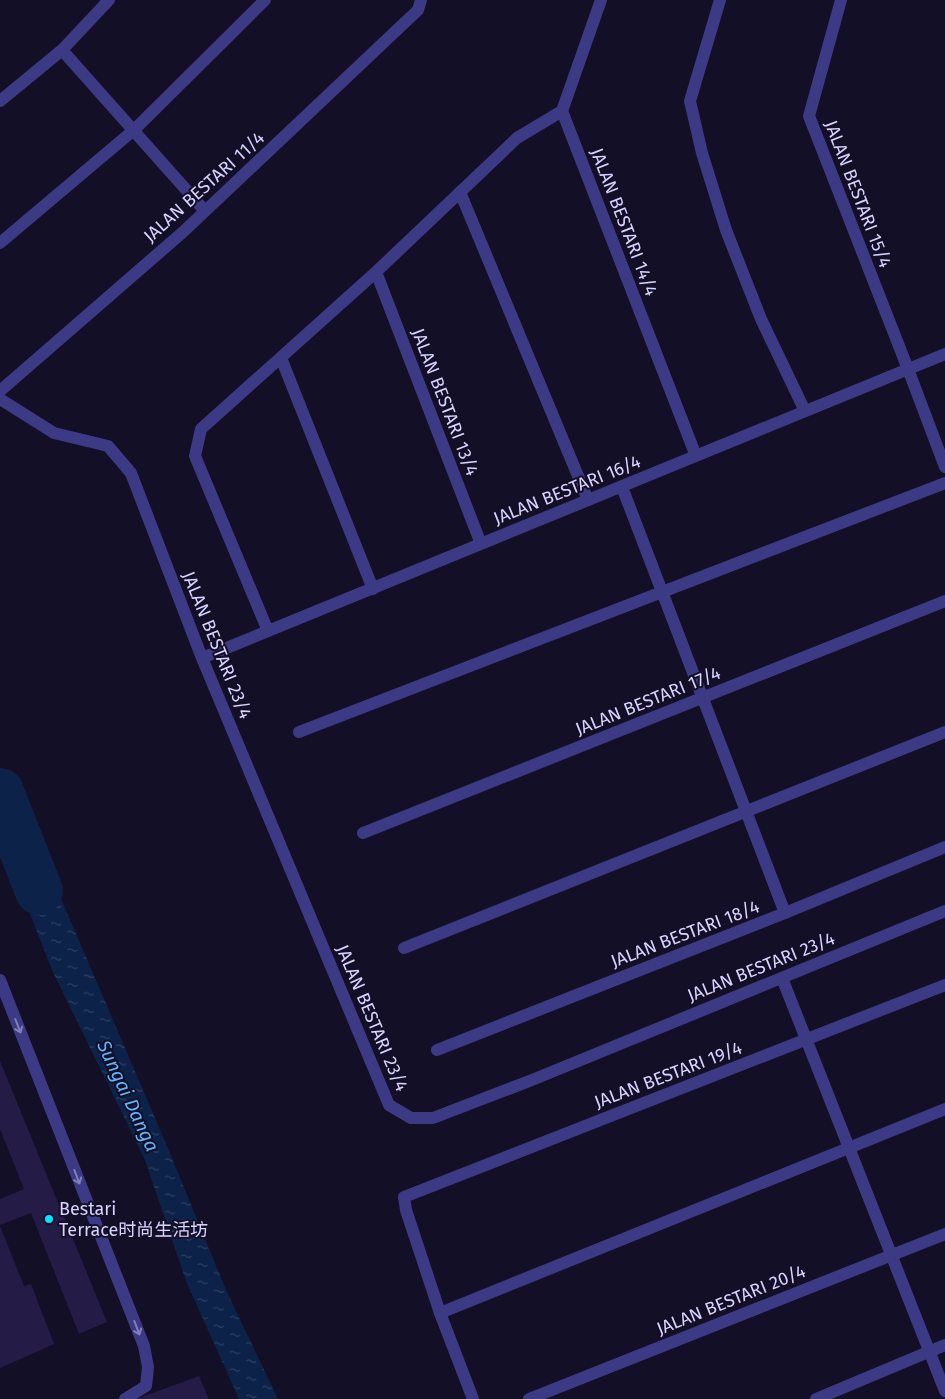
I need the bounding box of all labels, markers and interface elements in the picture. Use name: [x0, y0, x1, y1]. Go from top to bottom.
street label: JALAN BESTARI 15/4: [820, 117, 896, 271]
street label: JALAN BESTARI 11/4: [139, 127, 269, 247]
street label: JALAN BESTARI 14/4: [586, 145, 662, 299]
street label: JALAN BESTARI 13/4: [407, 325, 483, 479]
street label: JALAN BESTARI 16/4: [490, 450, 644, 530]
street label: JALAN BESTARI 23/4: [177, 568, 257, 722]
street label: JALAN BESTARI 17/4: [572, 662, 724, 740]
street label: JALAN BESTARI 18/4: [608, 895, 763, 972]
street label: JALAN BESTARI 23/4: [684, 927, 838, 1007]
street label: JALAN BESTARI 23/4: [331, 941, 413, 1095]
one-way arrow: [14, 1018, 23, 1033]
water label: Sungai Danga: [92, 1036, 164, 1155]
street label: JALAN BESTARI 19/4: [591, 1037, 745, 1113]
one-way arrow: [73, 1169, 83, 1184]
place label: Bestari Terrace时尚生活坊: [59, 1198, 208, 1241]
marker: Bestari Terrace时尚生活坊: [43, 1213, 55, 1225]
street label: JALAN BESTARI 20/4: [653, 1260, 809, 1340]
one-way arrow: [133, 1320, 142, 1335]

